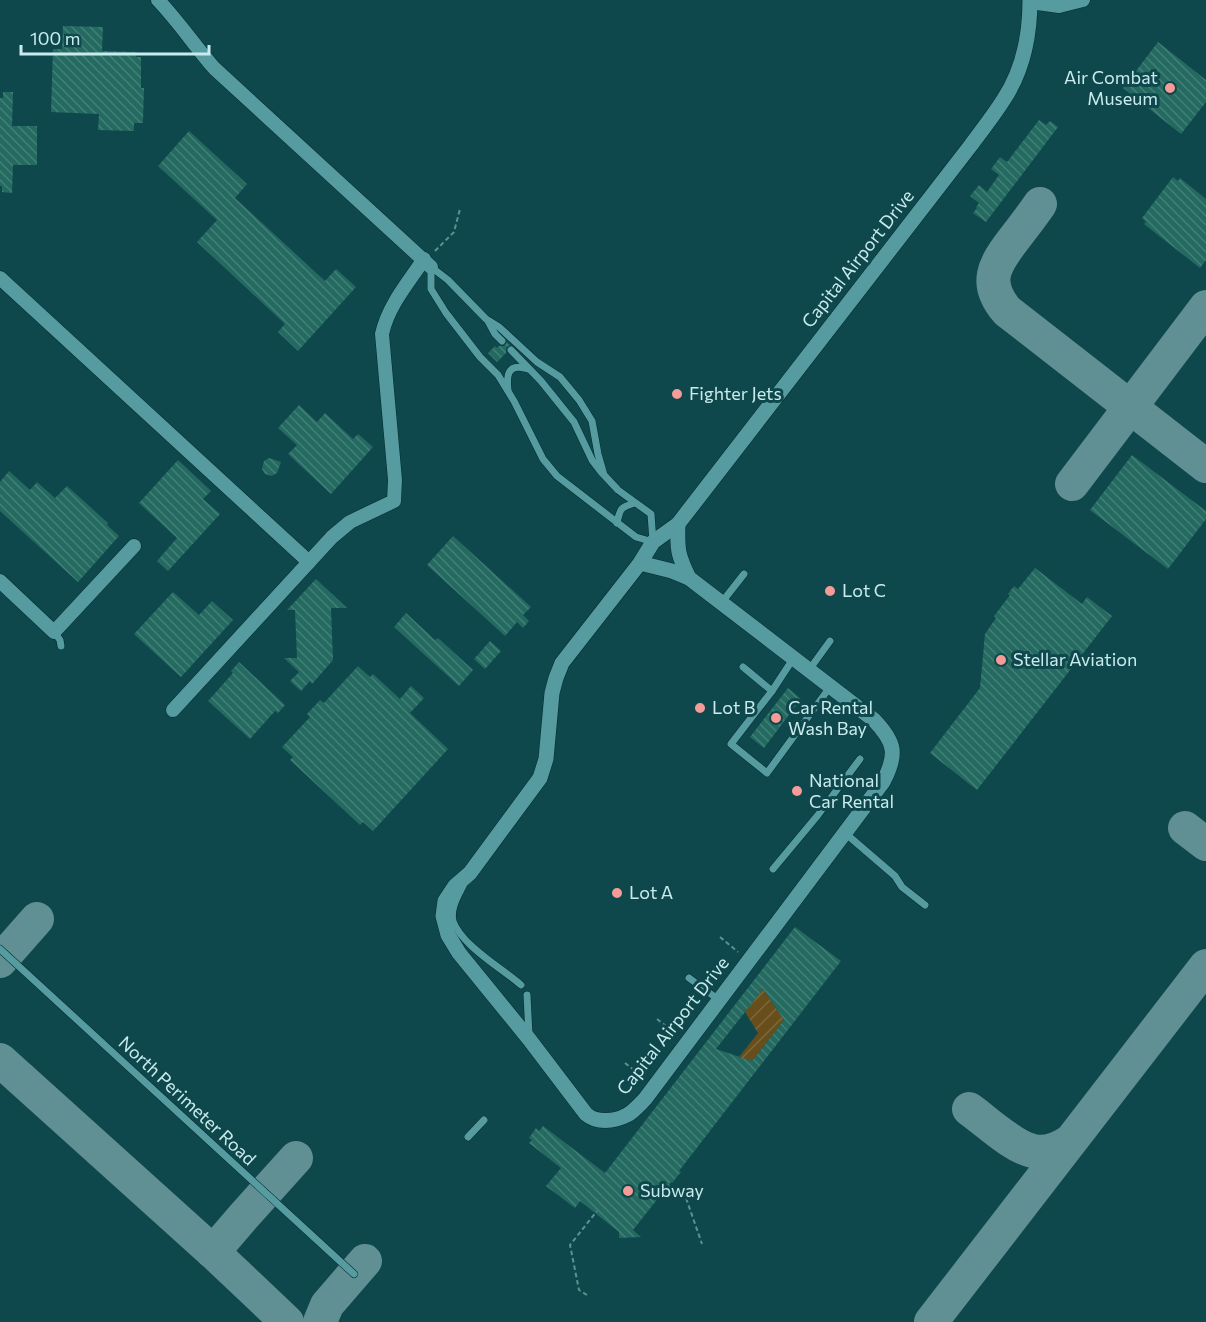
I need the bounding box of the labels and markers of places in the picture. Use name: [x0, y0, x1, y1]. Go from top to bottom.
place label: Air Combat Museum: [1064, 66, 1158, 109]
marker: Air Combat Museum: [1163, 81, 1177, 95]
place label: Fighter Jets: [689, 382, 782, 404]
marker: Fighter Jets: [670, 387, 684, 401]
place label: Lot C: [842, 579, 886, 601]
marker: Lot C: [823, 584, 837, 598]
place label: Stellar Aviation: [1013, 648, 1137, 670]
marker: Stellar Aviation: [994, 653, 1008, 667]
place label: Lot B: [712, 696, 755, 718]
place label: Car Rental Wash Bay: [788, 696, 873, 739]
marker: Lot B: [693, 701, 707, 715]
marker: Car Rental Wash Bay: [769, 711, 783, 725]
place label: National Car Rental: [809, 769, 894, 812]
marker: National Car Rental: [790, 784, 804, 798]
place label: Lot A: [629, 881, 673, 903]
marker: Lot A: [610, 886, 624, 900]
place label: Subway: [640, 1179, 704, 1201]
marker: Subway: [621, 1184, 635, 1198]

